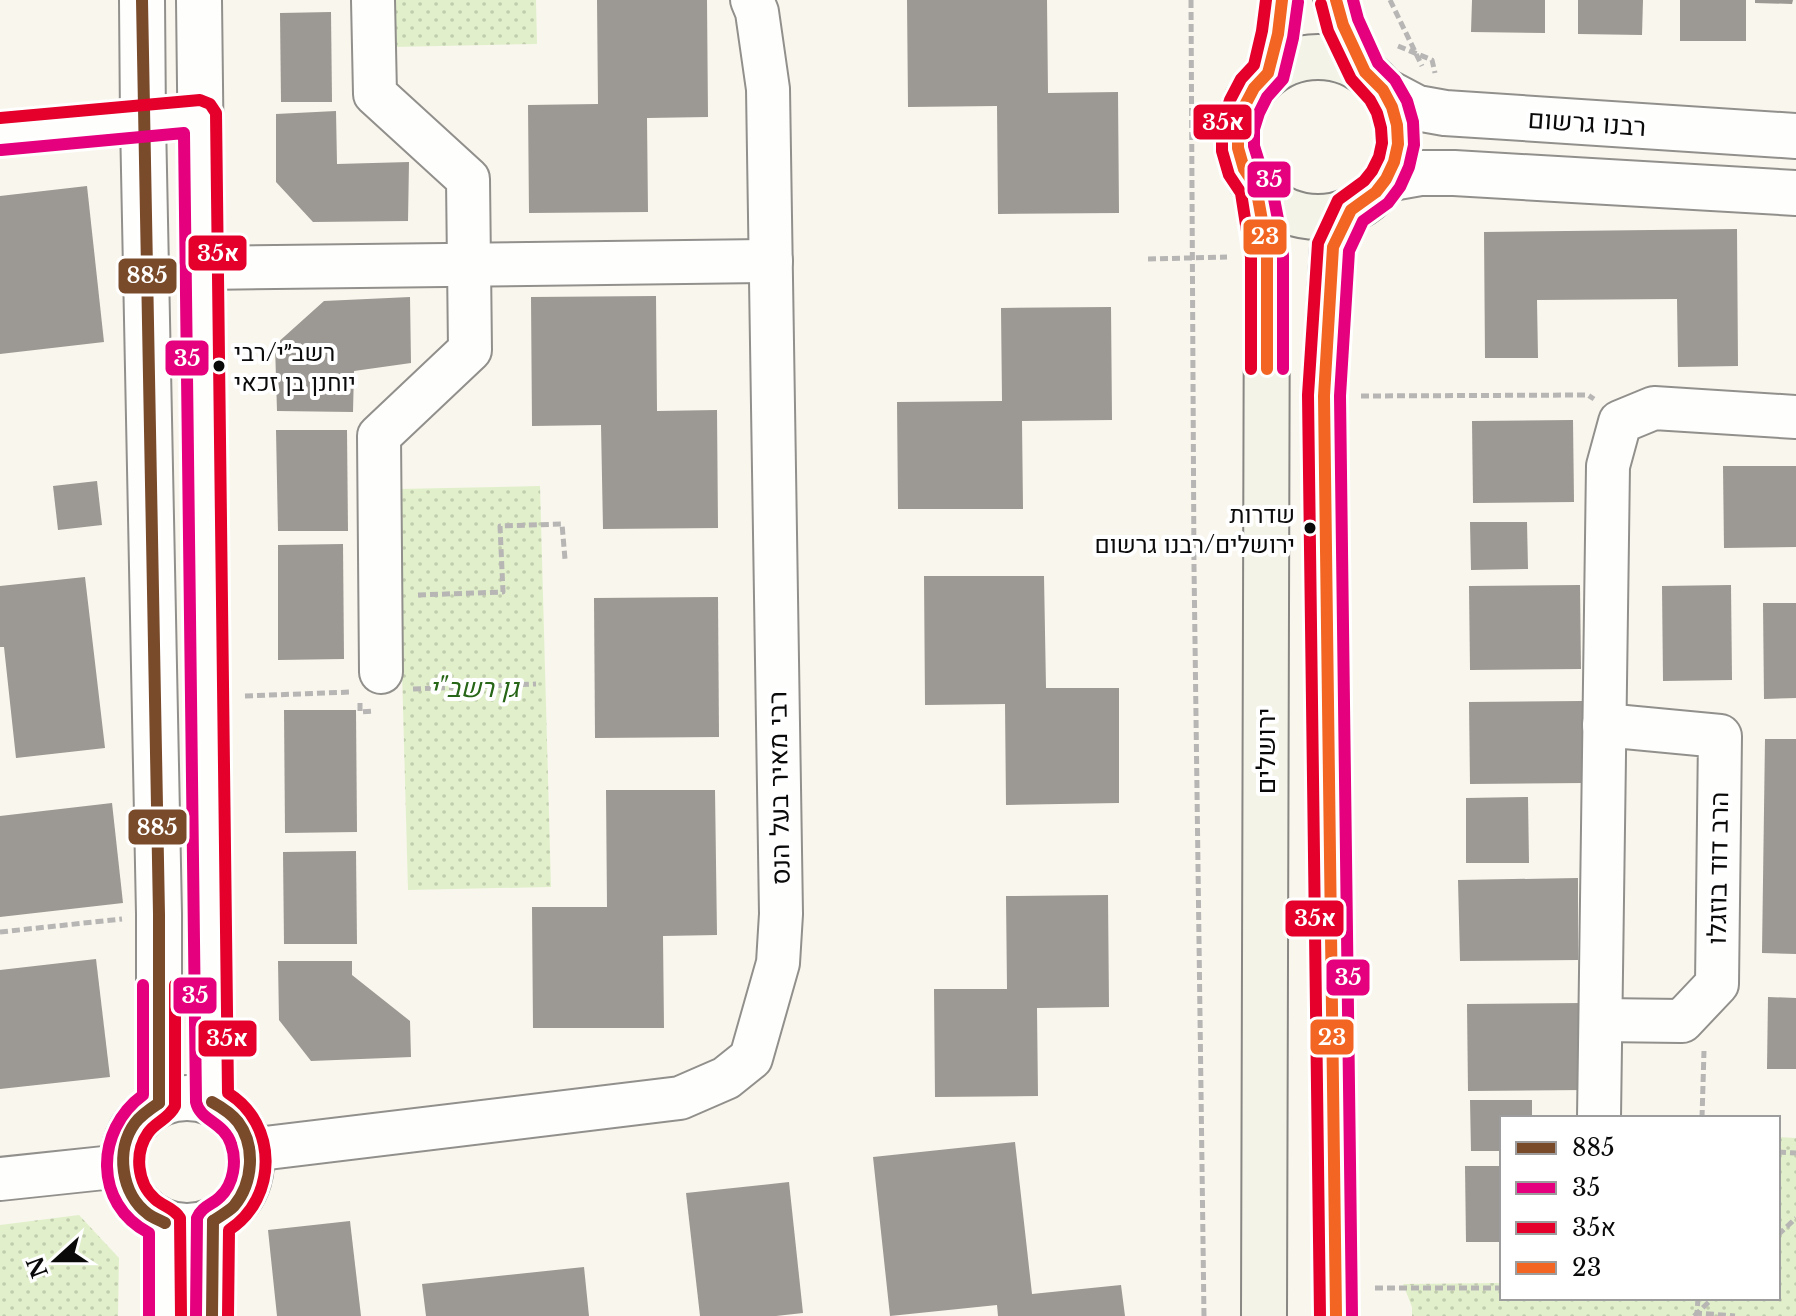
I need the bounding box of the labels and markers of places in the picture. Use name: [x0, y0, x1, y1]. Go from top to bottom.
place label: רשב״י/רבי יוחנן בן זכאי: [234, 338, 356, 397]
marker: רשב״י/רבי יוחנן בן זכאי: [211, 358, 227, 374]
place label: שדרות ירושלים/רבנו גרשום: [1094, 500, 1295, 559]
marker: שדרות ירושלים/רבנו גרשום: [1302, 520, 1318, 536]

